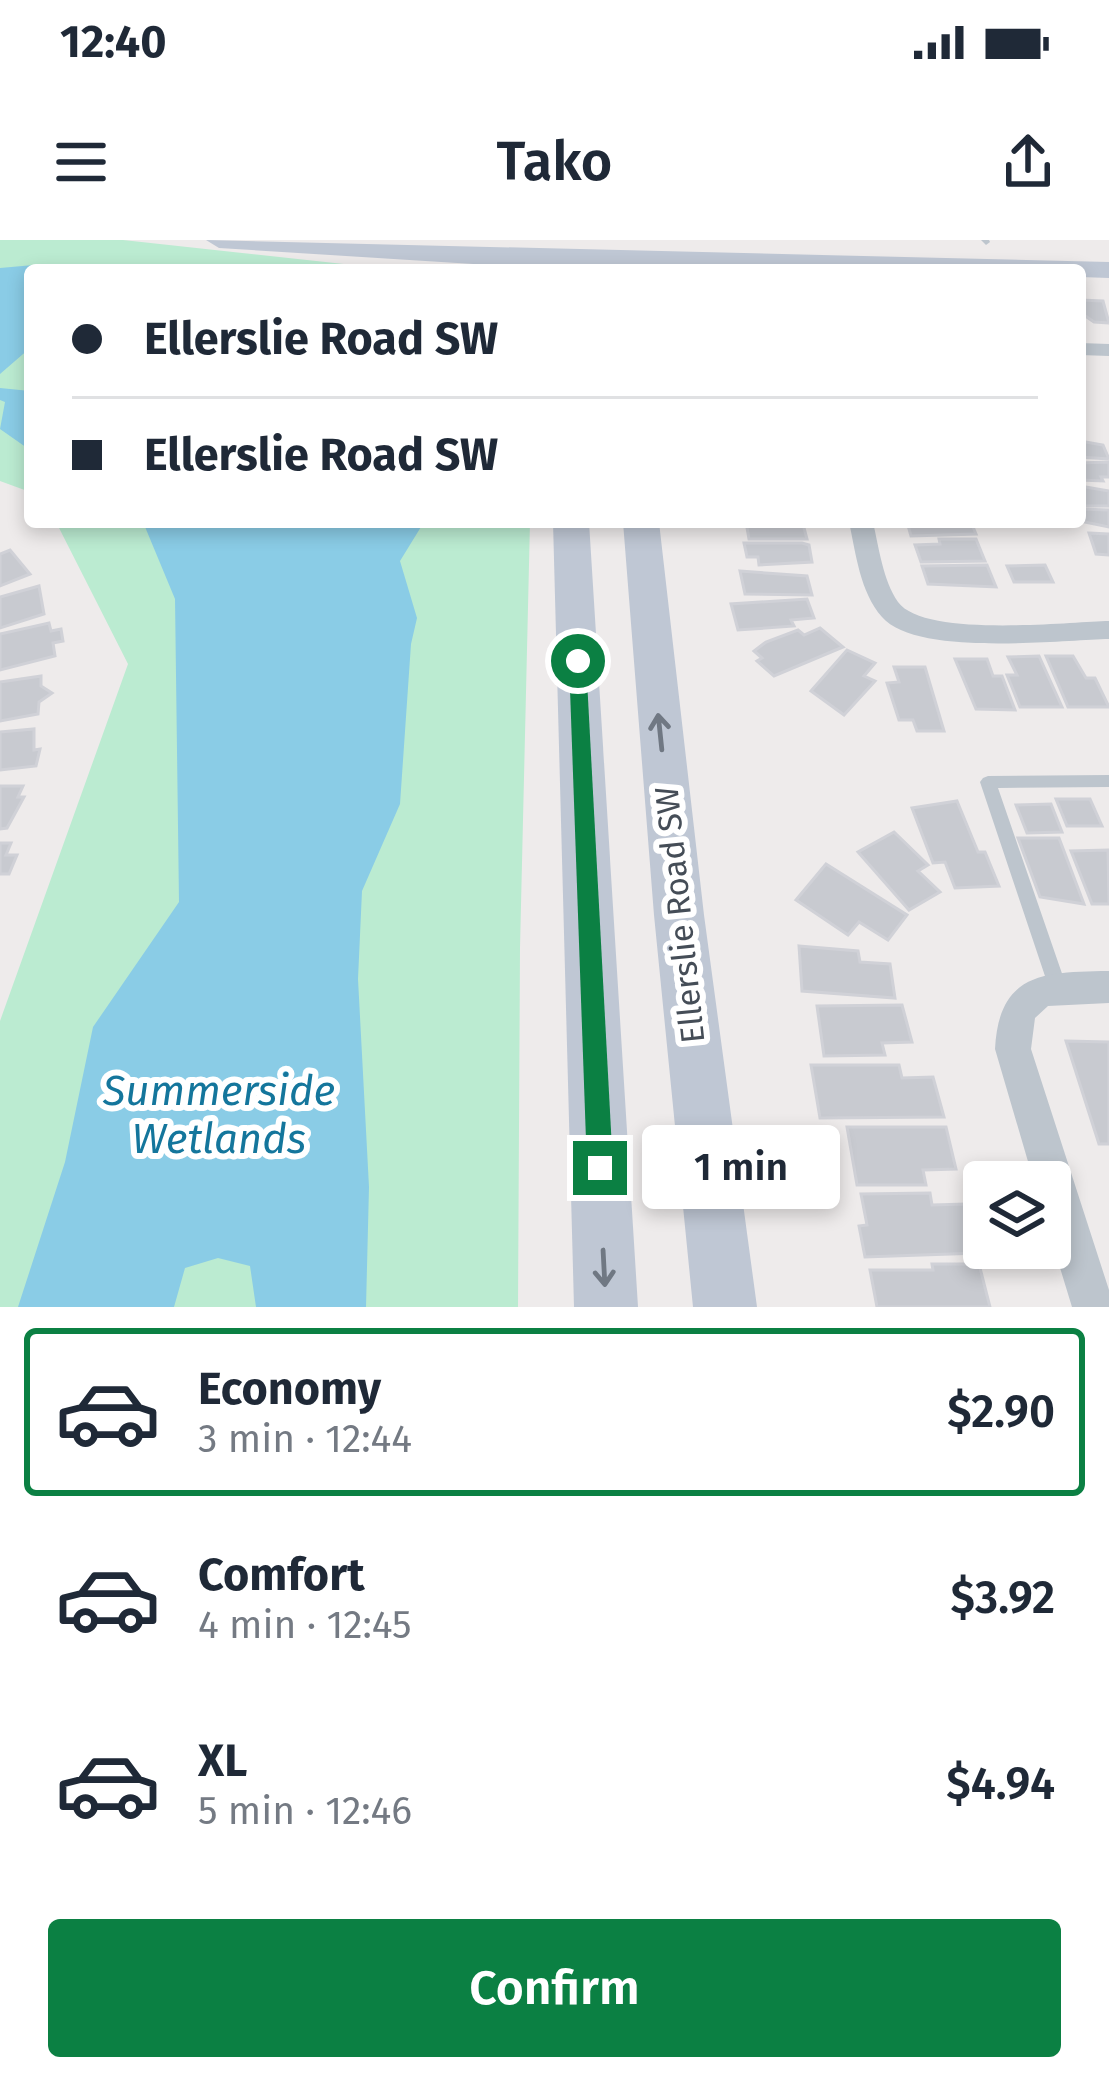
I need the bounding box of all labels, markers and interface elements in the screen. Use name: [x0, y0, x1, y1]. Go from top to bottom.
text: 12:40: [60, 15, 166, 69]
icon: menu: [48, 129, 114, 195]
icon: share: [995, 129, 1061, 195]
text: Tako: [497, 130, 612, 194]
text: Ellerslie Road SW: [144, 312, 498, 366]
text: Ellerslie Road SW: [144, 428, 498, 482]
route start: [551, 634, 605, 688]
one-way arrow: [649, 713, 671, 752]
street label: Ellerslie Road SW: [647, 785, 713, 1045]
water label: Summerside Wetlands: [102, 1066, 335, 1164]
callout: 1 min: [642, 1126, 840, 1210]
route end: [573, 1141, 627, 1195]
text: 1 min: [694, 1144, 788, 1190]
map controls: [963, 1161, 1071, 1269]
button: layers: [963, 1161, 1071, 1269]
one-way arrow: [593, 1248, 616, 1287]
icon: car: [54, 1358, 162, 1466]
text: Economy: [198, 1362, 381, 1416]
text: $2.90: [947, 1385, 1055, 1439]
text: 3 min · 12:44: [198, 1416, 412, 1462]
icon: car: [54, 1544, 162, 1652]
text: Comfort: [198, 1548, 365, 1602]
text: $3.92: [951, 1571, 1055, 1625]
text: 4 min · 12:45: [198, 1602, 412, 1648]
icon: car: [54, 1730, 162, 1838]
text: XL: [198, 1734, 247, 1788]
text: $4.94: [946, 1757, 1055, 1811]
text: 5 min · 12:46: [198, 1788, 412, 1834]
button: Confirm: [48, 1919, 1061, 2057]

